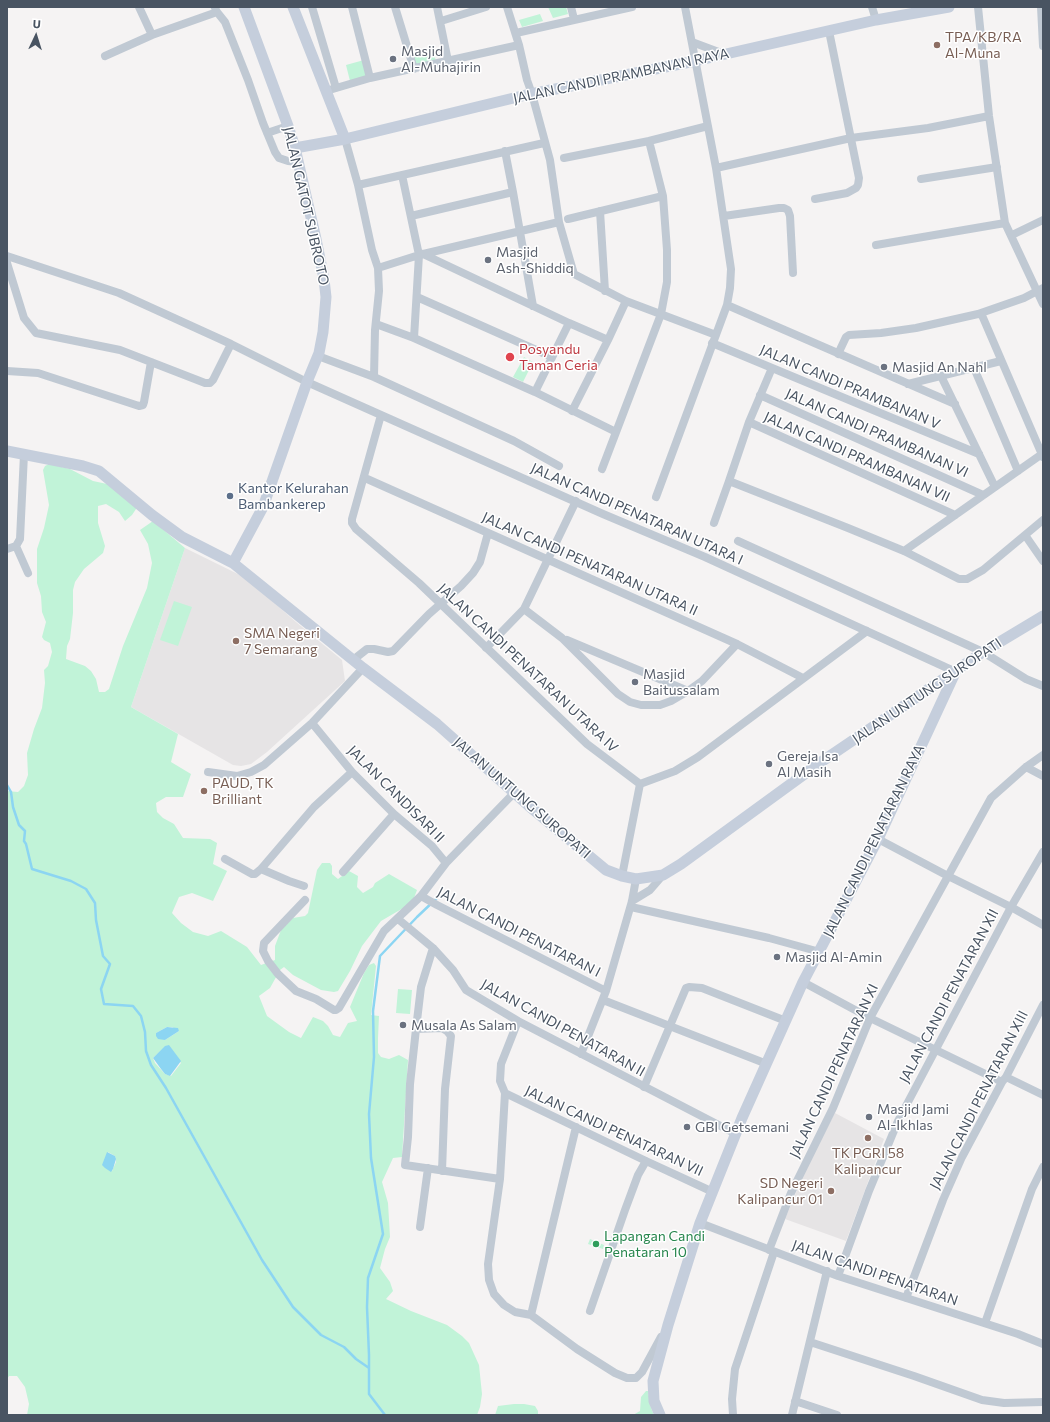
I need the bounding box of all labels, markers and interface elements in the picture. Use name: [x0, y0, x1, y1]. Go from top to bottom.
north arrow: [16, 16, 56, 56]
text: U: [32, 17, 41, 30]
place label: TPA/KB/RA Al-Muna: [945, 29, 1022, 62]
marker: TPA/KB/RA Al-Muna: [932, 40, 942, 50]
place label: Masjid Al-Muhajirin: [401, 43, 481, 76]
street label: JALAN CANDI PRAMBANAN RAYA: [512, 45, 730, 107]
marker: Masjid Al-Muhajirin: [388, 54, 398, 64]
street label: JALAN GATOT SUBROTO: [280, 125, 332, 287]
place label: Masjid Ash-Shiddiq: [496, 244, 574, 276]
marker: Masjid Ash-Shiddiq: [483, 255, 493, 265]
place label: Posyandu Taman Ceria: [519, 341, 598, 374]
street label: JALAN CANDI PRAMBANAN V: [757, 341, 943, 433]
marker: Posyandu Taman Ceria: [504, 351, 516, 363]
place label: Masjid An Nahl: [892, 359, 987, 375]
marker: Masjid An Nahl: [879, 362, 889, 372]
street label: JALAN CANDI PRAMBANAN VI: [783, 385, 971, 481]
street label: JALAN CANDI PRAMBANAN VII: [761, 408, 953, 506]
street label: JALAN CANDI PENATARAN UTARA I: [528, 459, 746, 569]
place label: Kantor Kelurahan Bambankerep: [238, 480, 349, 512]
marker: Kantor Kelurahan Bambankerep: [225, 491, 235, 501]
street label: JALAN CANDI PENATARAN UTARA II: [480, 509, 700, 619]
street label: JALAN CANDI PENATARAN UTARA IV: [435, 580, 621, 756]
place label: SMA Negeri 7 Semarang: [244, 625, 320, 658]
street label: JALAN UNTUNG SUROPATI: [849, 635, 1005, 747]
marker: SMA Negeri 7 Semarang: [231, 636, 241, 646]
place label: Masjid Baitussalam: [643, 666, 720, 698]
marker: Masjid Baitussalam: [630, 677, 640, 687]
street label: JALAN UNTUNG SUROPATI: [450, 734, 594, 862]
street label: JALAN CANDISARI II: [344, 742, 448, 846]
street label: JALAN CANDI PENATARAN RAYA: [820, 742, 928, 940]
place label: Gereja Isa Al Masih: [777, 748, 839, 780]
marker: Gereja Isa Al Masih: [764, 759, 774, 769]
place label: PAUD, TK Brilliant: [212, 775, 274, 808]
marker: PAUD, TK Brilliant: [199, 786, 209, 796]
street label: JALAN CANDI PENATARAN I: [435, 883, 603, 981]
street label: JALAN CANDI PENATARAN XII: [896, 906, 1002, 1086]
place label: Masjid Al-Amin: [785, 949, 882, 965]
marker: Masjid Al-Amin: [772, 952, 782, 962]
street label: JALAN CANDI PENATARAN II: [478, 976, 648, 1080]
street label: JALAN CANDI PENATARAN XI: [786, 981, 882, 1161]
street label: JALAN CANDI PENATARAN XIII: [926, 1008, 1032, 1192]
place label: Musala As Salam: [411, 1017, 517, 1033]
marker: Musala As Salam: [398, 1020, 408, 1030]
street label: JALAN CANDI PENATARAN VII: [522, 1082, 706, 1180]
place label: Masjid Jami Al-Ikhlas: [877, 1101, 949, 1134]
marker: Masjid Jami Al-Ikhlas: [864, 1112, 874, 1122]
place label: GBI Getsemani: [695, 1119, 789, 1135]
marker: GBI Getsemani: [682, 1122, 692, 1132]
marker: TK PGRI 58 Kalipancur: [863, 1133, 873, 1143]
place label: TK PGRI 58 Kalipancur: [832, 1145, 904, 1178]
place label: SD Negeri Kalipancur 01: [737, 1175, 823, 1208]
marker: SD Negeri Kalipancur 01: [826, 1186, 836, 1196]
place label: Lapangan Candi Penataran 10: [604, 1228, 705, 1260]
street label: JALAN CANDI PENATARAN: [790, 1237, 960, 1309]
marker: Lapangan Candi Penataran 10: [591, 1239, 601, 1249]

